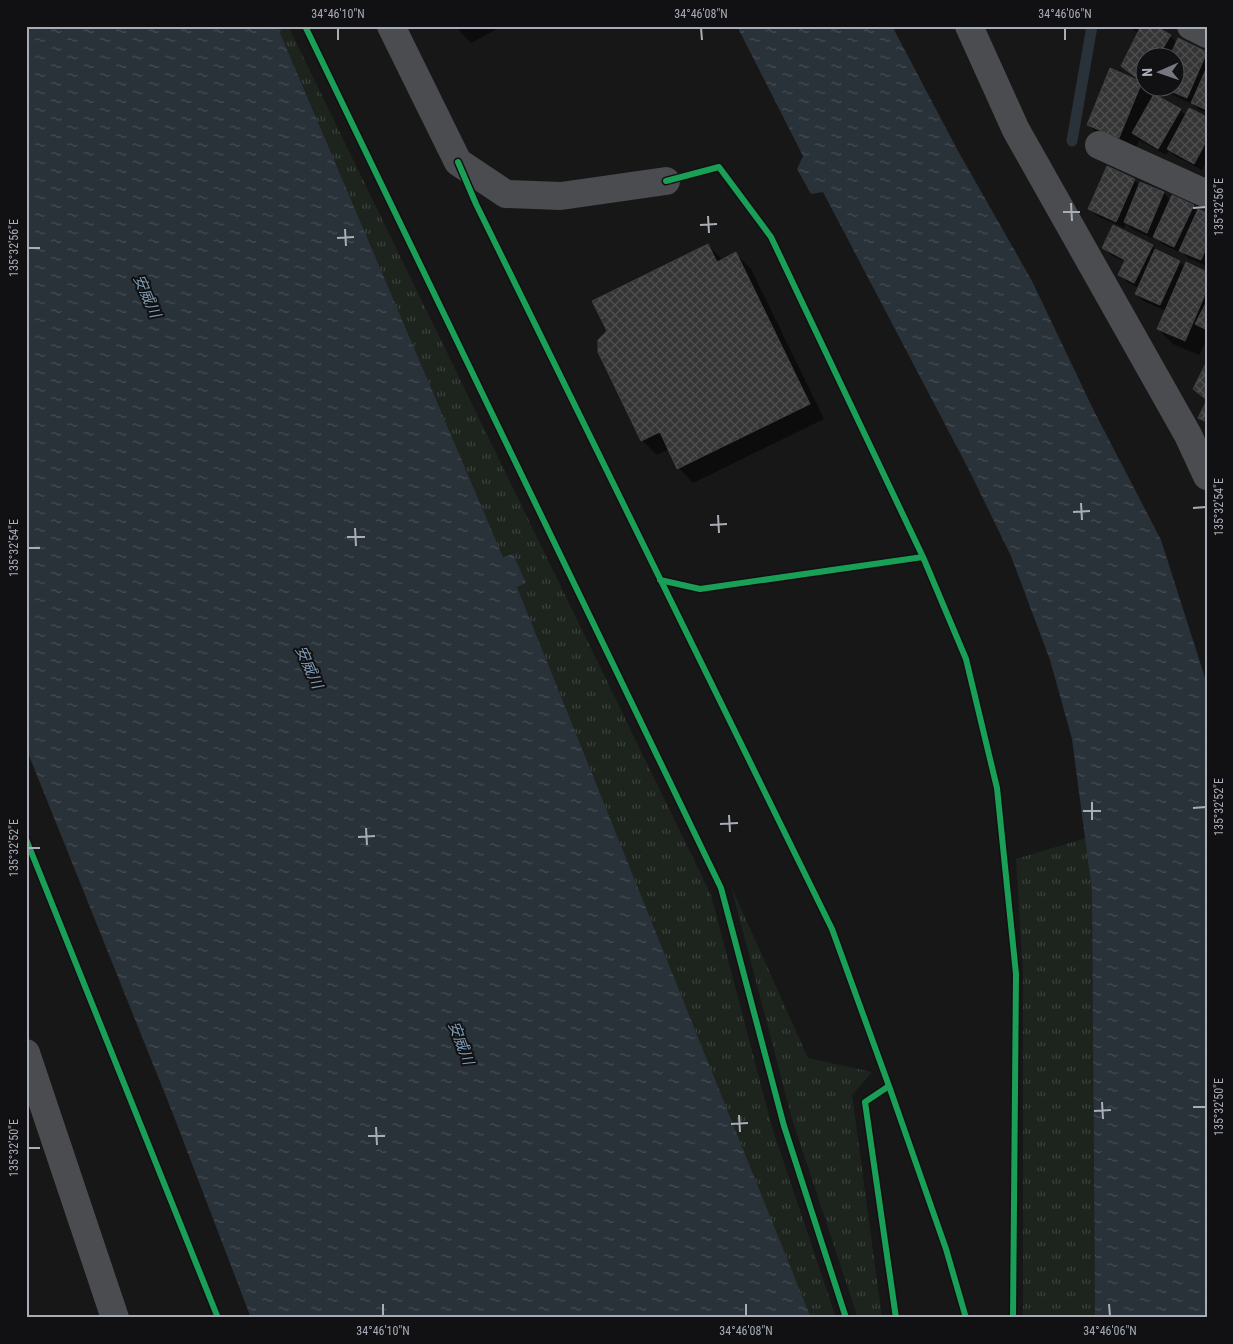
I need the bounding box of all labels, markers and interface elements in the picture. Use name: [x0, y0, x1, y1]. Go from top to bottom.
text: 34°46'10"N: [311, 7, 365, 21]
text: 34°46'08"N: [674, 7, 728, 21]
text: 34°46'06"N: [1038, 7, 1092, 21]
north arrow: [1136, 48, 1186, 98]
text: N: [1139, 68, 1155, 77]
text: 135°32'56"E: [1212, 178, 1226, 236]
text: 135°32'56"E: [7, 219, 21, 277]
water label: 安威川: [130, 272, 165, 322]
text: 135°32'54"E: [1212, 478, 1226, 536]
text: 135°32'54"E: [7, 519, 21, 577]
water label: 安威川: [292, 643, 327, 693]
text: 135°32'52"E: [1212, 778, 1226, 836]
text: 135°32'52"E: [7, 819, 21, 877]
water label: 安威川: [445, 1019, 478, 1069]
text: 135°32'50"E: [1212, 1078, 1226, 1136]
text: 135°32'50"E: [7, 1119, 21, 1177]
text: 34°46'10"N: [356, 1324, 410, 1338]
text: 34°46'08"N: [719, 1324, 773, 1338]
text: 34°46'06"N: [1083, 1324, 1137, 1338]

